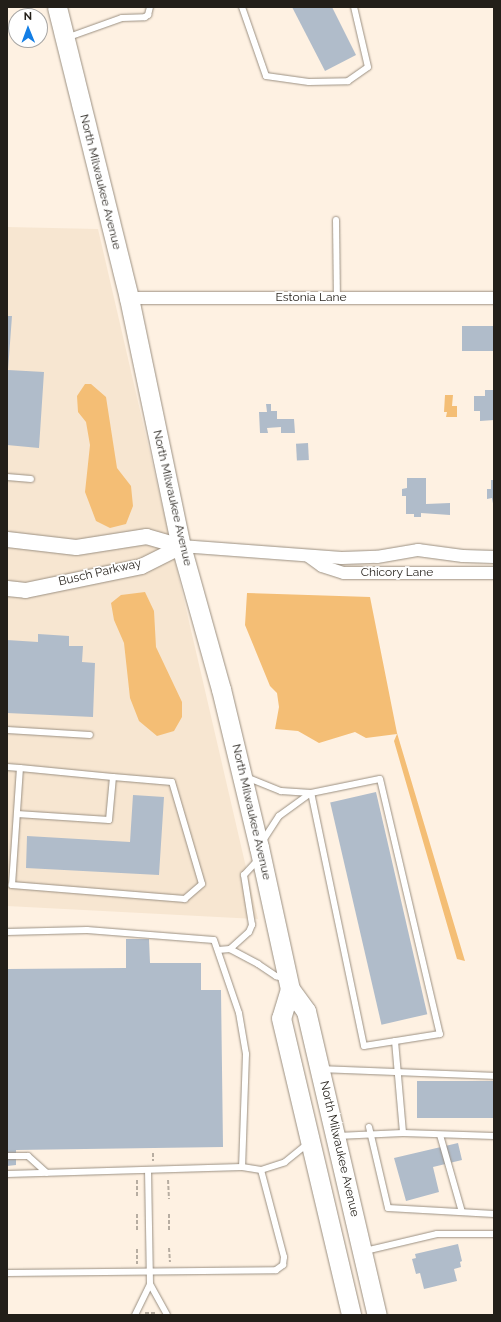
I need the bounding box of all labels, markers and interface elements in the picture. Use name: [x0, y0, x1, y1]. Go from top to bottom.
north arrow: [8, 8, 48, 48]
text: N: [23, 10, 32, 23]
street label: North Milwaukee Avenue: [76, 113, 124, 251]
street label: Estonia Lane: [276, 291, 346, 305]
street label: North Milwaukee Avenue: [149, 428, 195, 568]
street label: Busch Parkway: [57, 556, 143, 590]
street label: Chicory Lane: [361, 566, 433, 580]
street label: North Milwaukee Avenue: [228, 742, 274, 882]
street label: North Milwaukee Avenue: [316, 1079, 362, 1219]

